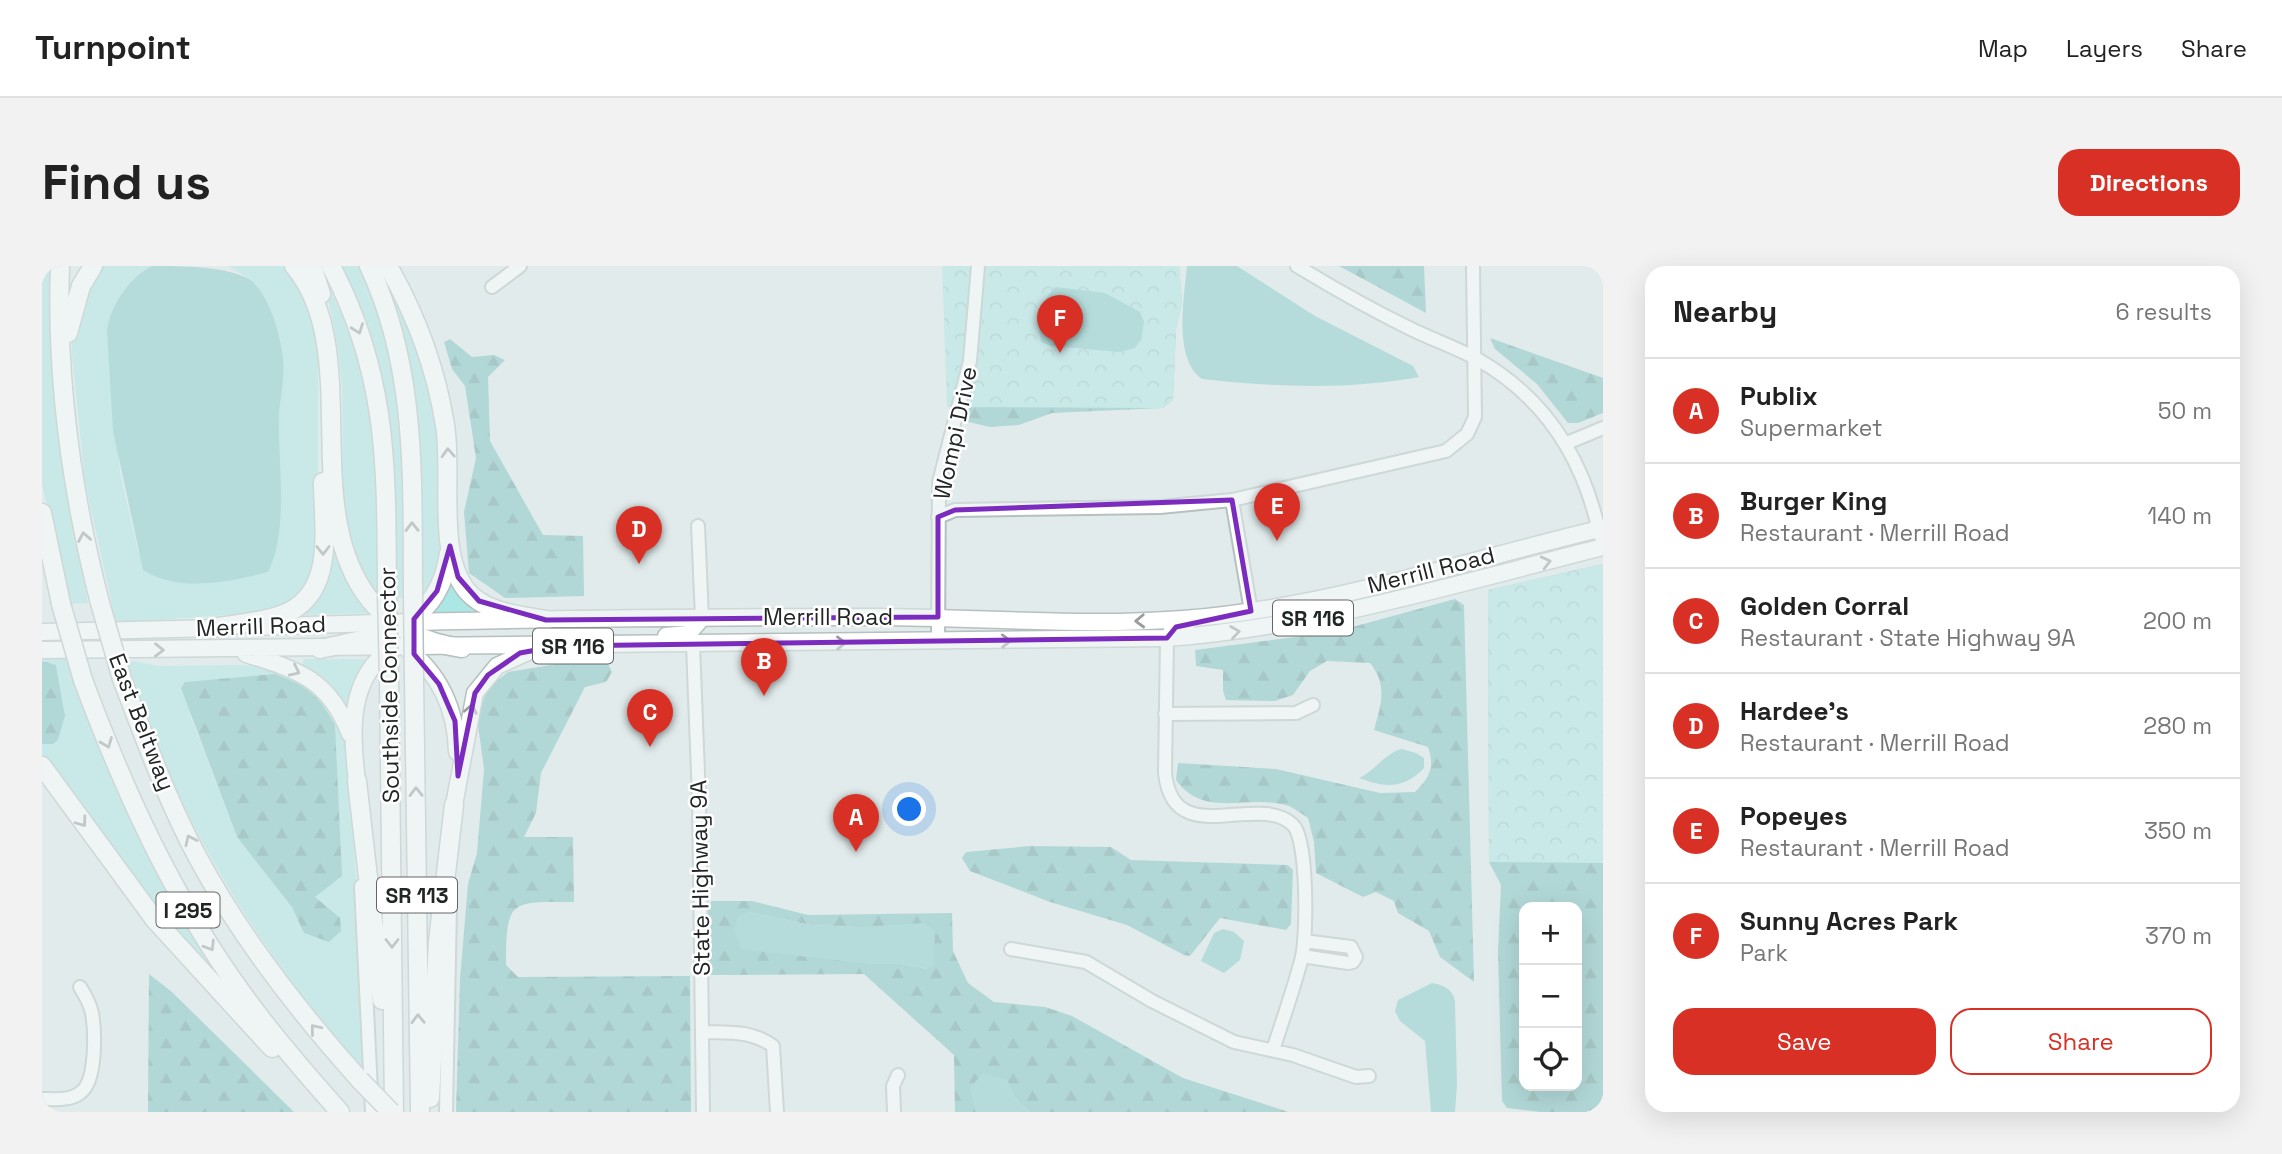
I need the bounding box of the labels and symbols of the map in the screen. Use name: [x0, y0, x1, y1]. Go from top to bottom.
pin: F: [1037, 295, 1083, 353]
one-way arrow: [350, 322, 364, 334]
street label: Wompi Drive: [926, 364, 984, 502]
one-way arrow: [441, 447, 456, 458]
pin: E: [1254, 483, 1300, 541]
pin: D: [616, 506, 662, 564]
one-way arrow: [405, 521, 420, 532]
one-way arrow: [77, 531, 92, 543]
street label: Merrill Road: [1364, 540, 1498, 600]
one-way arrow: [315, 545, 331, 556]
one-way arrow: [1540, 556, 1552, 570]
street label: Southside Connector: [372, 567, 406, 803]
road number: SR 116: [1273, 600, 1353, 636]
street label: Merrill Road: [763, 602, 893, 632]
street label: Merrill Road: [195, 609, 327, 643]
one-way arrow: [1135, 613, 1146, 628]
one-way arrow: [1229, 625, 1241, 640]
road number: SR 116: [533, 628, 613, 664]
one-way arrow: [1001, 633, 1012, 649]
one-way arrow: [837, 635, 847, 651]
pin: B: [741, 638, 787, 696]
one-way arrow: [154, 642, 165, 657]
street label: East Beltway: [102, 649, 182, 795]
one-way arrow: [288, 662, 300, 676]
pin: C: [627, 689, 673, 747]
one-way arrow: [463, 703, 478, 715]
one-way arrow: [99, 737, 113, 749]
street label: State Highway 9A: [683, 780, 717, 976]
one-way arrow: [408, 786, 424, 797]
your location: [892, 792, 926, 826]
pin: A: [833, 794, 879, 852]
one-way arrow: [73, 814, 86, 827]
one-way arrow: [184, 834, 198, 847]
road number: SR 113: [377, 878, 457, 912]
road number: I 295: [156, 892, 220, 928]
one-way arrow: [202, 938, 215, 951]
one-way arrow: [384, 938, 400, 949]
one-way arrow: [411, 1014, 426, 1025]
one-way arrow: [311, 1025, 323, 1038]

